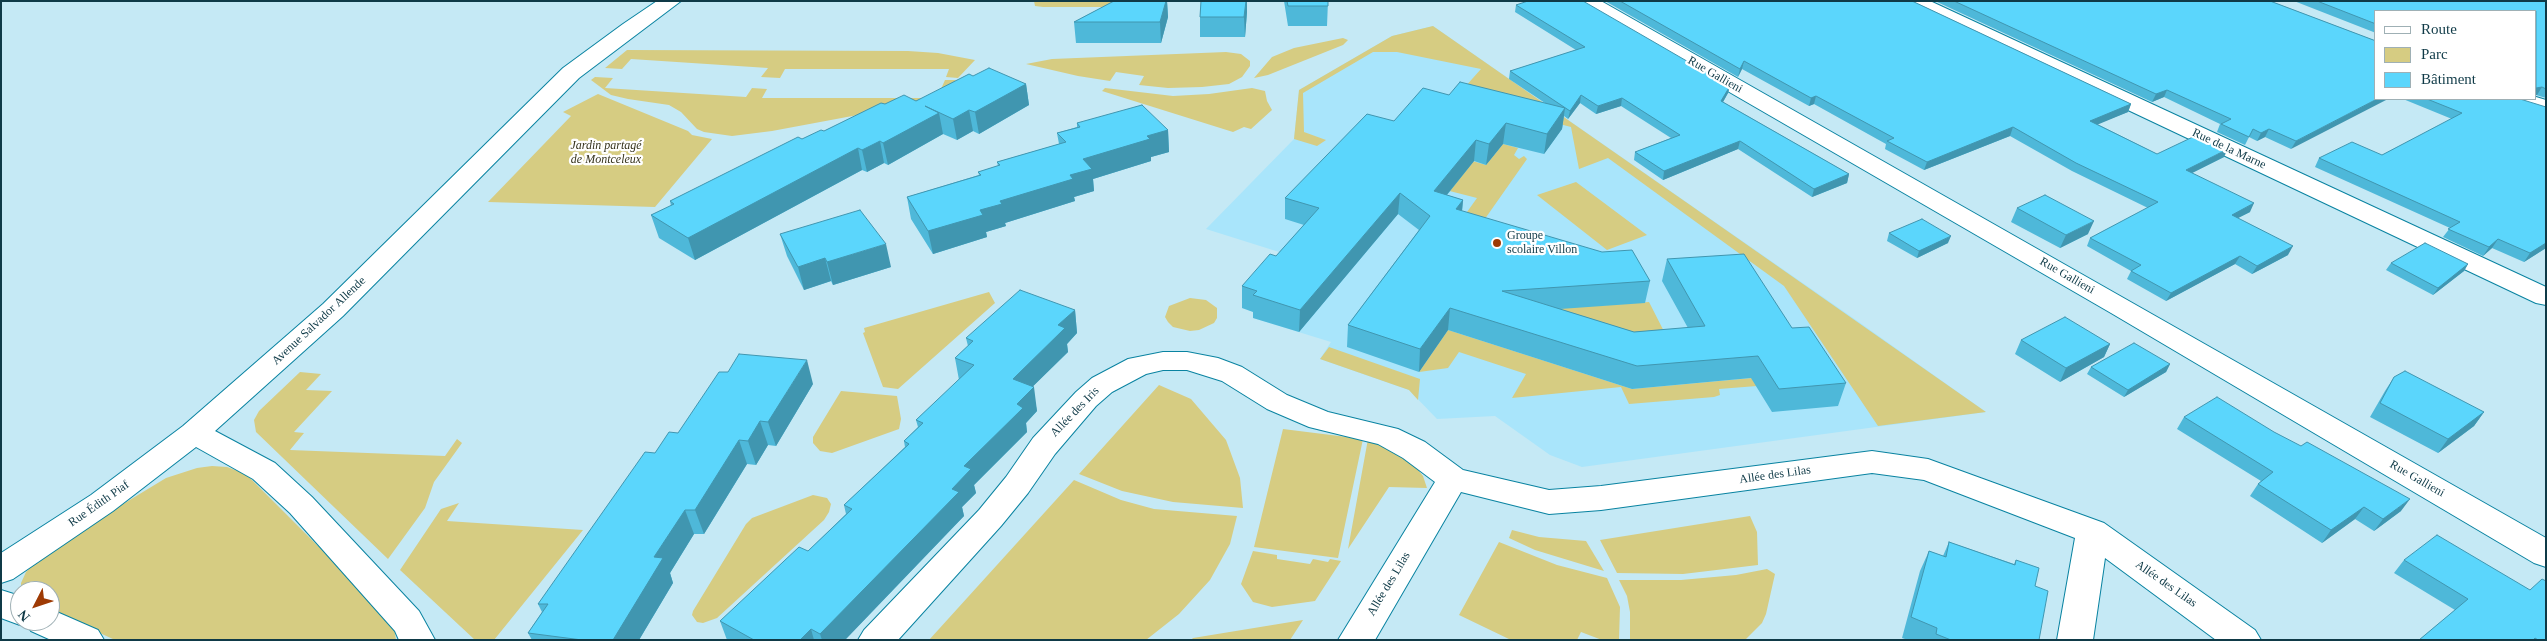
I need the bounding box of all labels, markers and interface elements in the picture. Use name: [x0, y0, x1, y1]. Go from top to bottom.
legend: [2374, 10, 2537, 100]
text: Route: [2421, 21, 2457, 37]
text: Parc: [2421, 46, 2448, 62]
street label: Rue Gallieni: [1685, 54, 1745, 96]
text: Bâtiment: [2421, 71, 2476, 87]
street label: Rue de la Marne: [2190, 126, 2268, 172]
park label: Jardin partagé de Montceleux: [570, 139, 642, 167]
place label: Groupe scolaire Villon: [1507, 229, 1577, 257]
marker: Groupe scolaire Villon: [1491, 237, 1503, 249]
street label: Rue Gallieni: [2037, 255, 2097, 297]
street label: Avenue Salvador Allende: [269, 274, 369, 368]
street label: Allée des Iris: [1048, 384, 1102, 440]
street label: Rue Gallieni: [2387, 458, 2447, 500]
street label: Allée des Lilas: [1738, 463, 1812, 487]
street label: Rue Édith Piaf: [66, 478, 132, 530]
street label: Allée des Lilas: [1364, 549, 1414, 619]
street label: Allée des Lilas: [2132, 557, 2200, 611]
north arrow: [10, 581, 60, 631]
text: N: [15, 607, 33, 624]

